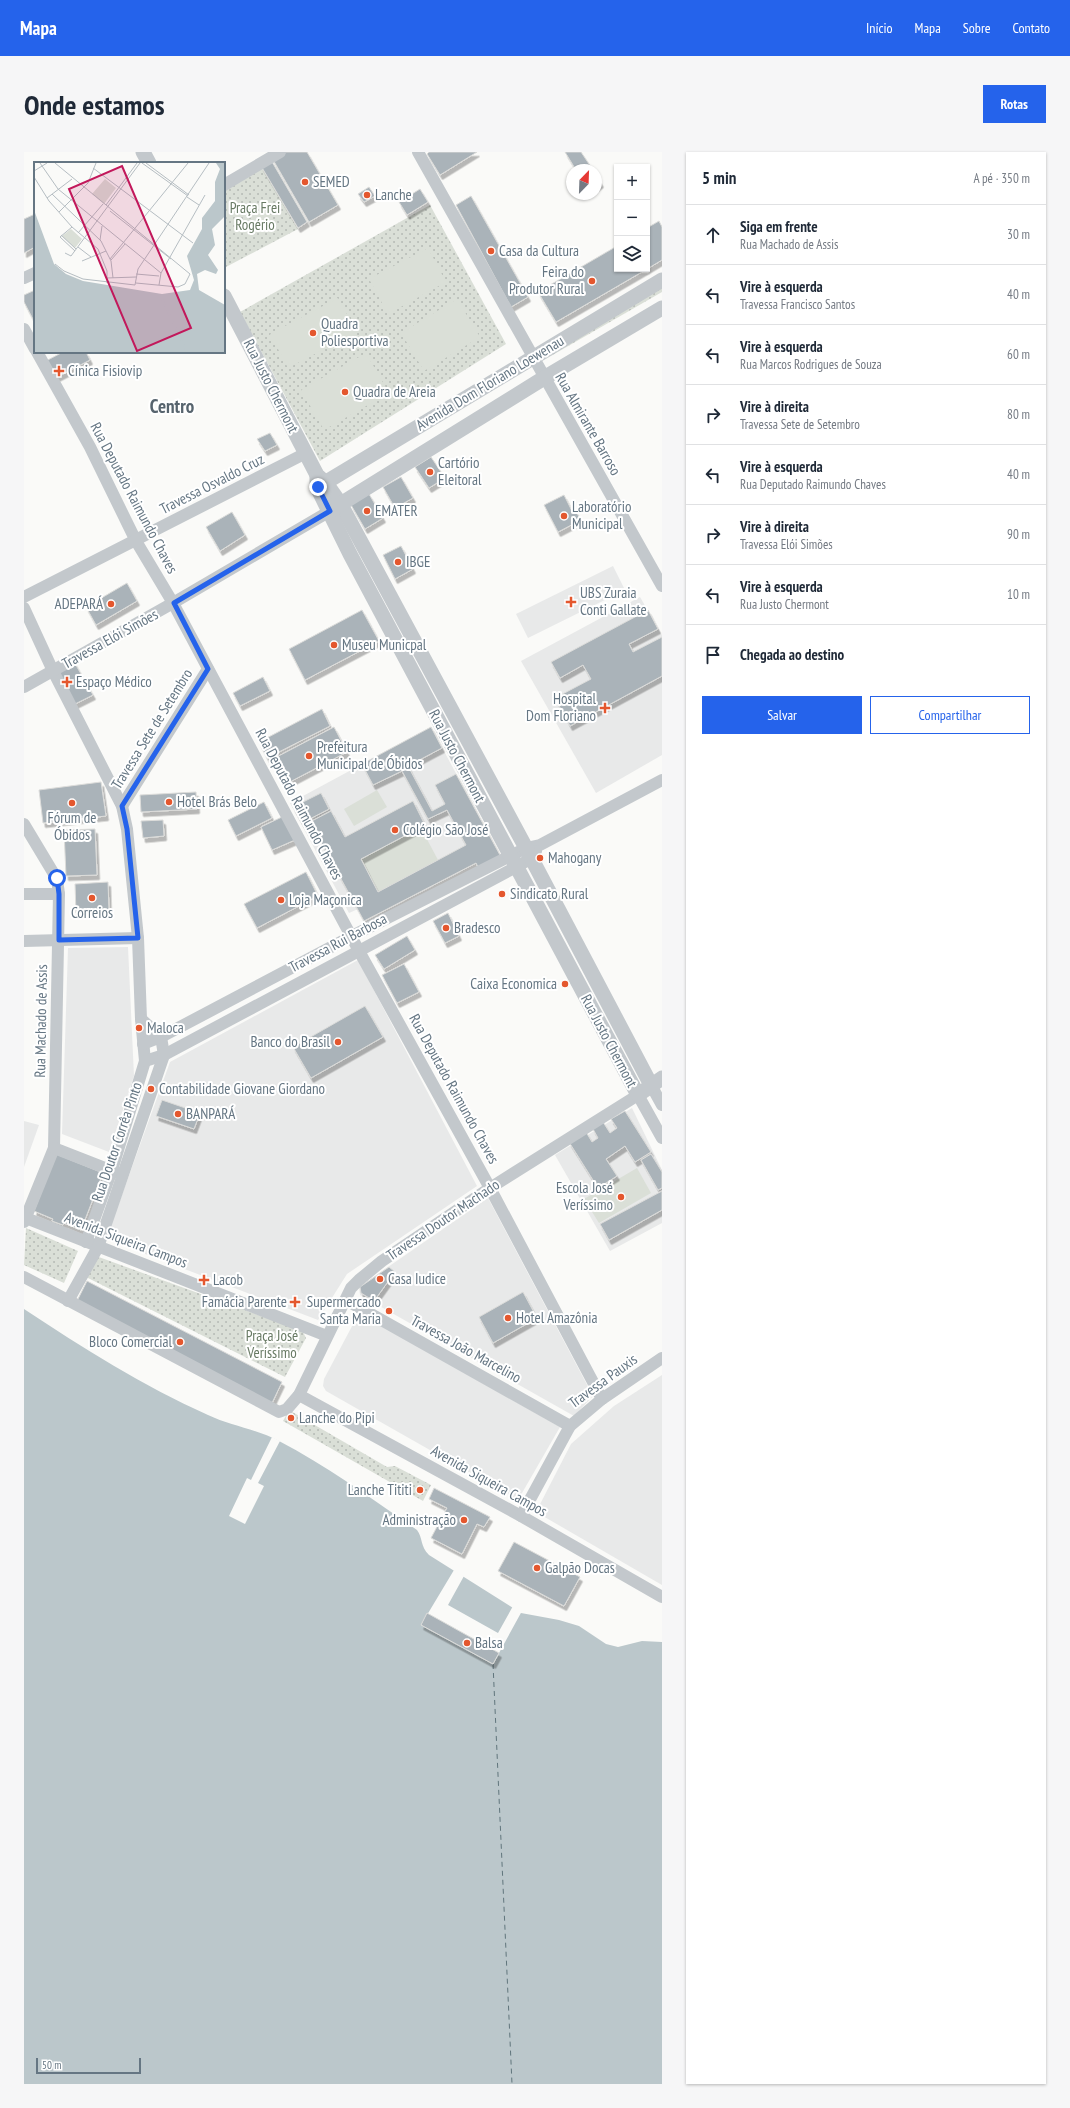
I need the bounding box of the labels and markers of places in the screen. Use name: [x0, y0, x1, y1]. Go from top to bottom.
place label: SEMED: [313, 172, 350, 191]
marker: SEMED: [300, 177, 310, 187]
place label: Lanche: [375, 185, 412, 204]
marker: Lanche: [362, 190, 372, 200]
place label: Casa da Cultura: [499, 241, 579, 260]
marker: Casa da Cultura: [486, 246, 496, 256]
place label: Feira do Produtor Rural: [509, 262, 585, 298]
marker: Feira do Produtor Rural: [587, 276, 597, 286]
place label: Quadra Poliesportiva: [321, 314, 389, 350]
marker: Quadra Poliesportiva: [308, 328, 318, 338]
place label: Cínica Fisiovip: [68, 361, 142, 380]
marker: Cínica Fisiovip: [53, 365, 65, 377]
place label: Quadra de Areia: [353, 382, 436, 401]
marker: Quadra de Areia: [340, 387, 350, 397]
place label: Cartório Eleitoral: [438, 453, 482, 489]
marker: Cartório Eleitoral: [425, 467, 435, 477]
place label: Laboratório Municipal: [572, 497, 631, 533]
place label: EMATER: [375, 501, 418, 520]
marker: EMATER: [362, 506, 372, 516]
marker: Laboratório Municipal: [559, 511, 569, 521]
place label: IBGE: [406, 552, 430, 571]
marker: IBGE: [393, 557, 403, 567]
place label: UBS Zuraia Conti Gallate: [580, 583, 647, 619]
place label: ADEPARÁ: [55, 594, 104, 613]
marker: UBS Zuraia Conti Gallate: [565, 596, 577, 608]
marker: ADEPARÁ: [106, 599, 116, 609]
place label: Museu Municpal: [342, 635, 427, 654]
marker: Museu Municpal: [329, 640, 339, 650]
place label: Espaço Médico: [76, 672, 152, 691]
marker: Espaço Médico: [61, 676, 73, 688]
place label: Hospital Dom Floriano: [526, 689, 596, 725]
marker: Hospital Dom Floriano: [599, 702, 611, 714]
place label: Prefeitura Municipal de Óbidos: [317, 737, 423, 773]
marker: Prefeitura Municipal de Óbidos: [304, 751, 314, 761]
place label: Hotel Brás Belo: [177, 792, 257, 811]
marker: Hotel Brás Belo: [164, 797, 174, 807]
marker: Fórum de Óbidos: [67, 798, 77, 808]
place label: Fórum de Óbidos: [48, 808, 96, 844]
place label: Colégio São José: [403, 820, 488, 839]
marker: Colégio São José: [390, 825, 400, 835]
place label: Mahogany: [548, 848, 602, 867]
marker: Mahogany: [535, 853, 545, 863]
place label: Sindicato Rural: [510, 884, 589, 903]
marker: Sindicato Rural: [497, 889, 507, 899]
place label: Loja Maçonica: [289, 890, 362, 909]
marker: Correios: [87, 893, 97, 903]
marker: Loja Maçonica: [276, 895, 286, 905]
place label: Correios: [71, 903, 113, 922]
place label: Bradesco: [454, 918, 501, 937]
marker: Bradesco: [441, 923, 451, 933]
place label: Caixa Economica: [470, 974, 557, 993]
marker: Caixa Economica: [560, 979, 570, 989]
place label: Maloca: [147, 1018, 184, 1037]
marker: Maloca: [134, 1023, 144, 1033]
place label: Banco do Brasil: [250, 1032, 331, 1051]
marker: Banco do Brasil: [333, 1037, 343, 1047]
place label: Contabilidade Giovane Giordano: [159, 1079, 325, 1098]
marker: Contabilidade Giovane Giordano: [146, 1084, 156, 1094]
place label: BANPARÁ: [186, 1104, 236, 1123]
marker: BANPARÁ: [173, 1109, 183, 1119]
place label: Escola José Veríssimo: [556, 1178, 613, 1214]
marker: Escola José Veríssimo: [616, 1192, 626, 1202]
place label: Casa Iudice: [388, 1269, 446, 1288]
place label: Lacob: [213, 1270, 243, 1289]
marker: Lacob: [198, 1274, 210, 1286]
marker: Casa Iudice: [375, 1274, 385, 1284]
place label: Famácia Parente: [202, 1292, 287, 1311]
place label: Supermercado Santa Maria: [307, 1292, 381, 1328]
marker: Famácia Parente: [290, 1297, 300, 1307]
marker: Supermercado Santa Maria: [384, 1306, 394, 1316]
place label: Hotel Amazônia: [516, 1308, 597, 1327]
marker: Hotel Amazônia: [503, 1313, 513, 1323]
place label: Bloco Comercial: [89, 1332, 172, 1351]
marker: Bloco Comercial: [175, 1337, 185, 1347]
place label: Lanche do Pipi: [299, 1408, 375, 1427]
marker: Lanche do Pipi: [286, 1413, 296, 1423]
place label: Lanche Tititi: [348, 1480, 412, 1499]
marker: Lanche Tititi: [415, 1485, 425, 1495]
place label: Administração: [382, 1510, 456, 1529]
marker: Administração: [459, 1515, 469, 1525]
place label: Galpão Docas: [545, 1558, 615, 1577]
marker: Galpão Docas: [532, 1563, 542, 1573]
place label: Balsa: [475, 1633, 503, 1652]
marker: Balsa: [462, 1638, 472, 1648]

